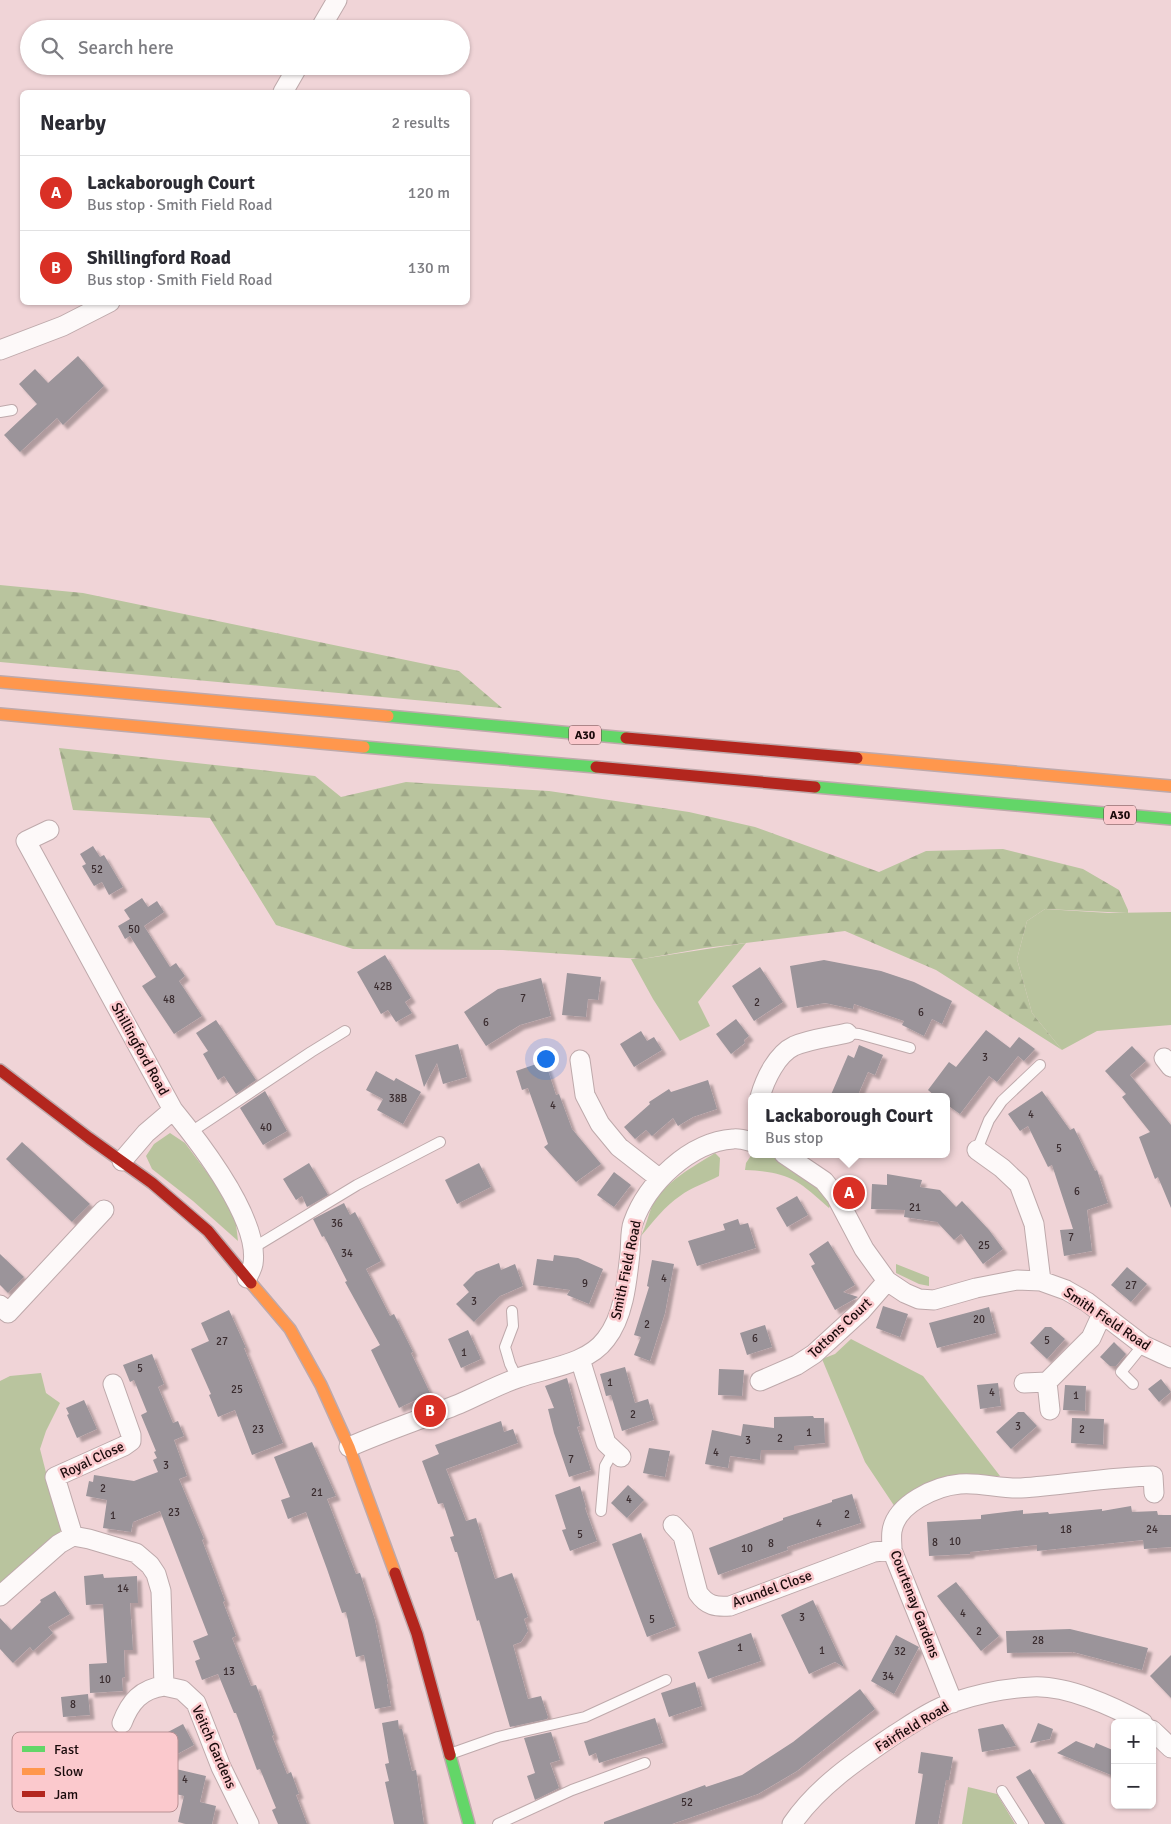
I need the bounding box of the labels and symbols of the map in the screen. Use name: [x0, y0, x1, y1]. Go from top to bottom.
road number: A30: [569, 726, 601, 744]
road number: A30: [1104, 806, 1136, 824]
house number: 52: [91, 863, 103, 876]
house number: 50: [128, 923, 140, 936]
house number: 42B: [374, 980, 393, 993]
house number: 7: [520, 992, 526, 1005]
house number: 48: [163, 993, 175, 1006]
house number: 2: [754, 996, 760, 1009]
street label: Shillingford Road: [108, 1000, 172, 1098]
house number: 6: [918, 1006, 924, 1019]
house number: 6: [483, 1016, 489, 1029]
your location: [533, 1046, 559, 1072]
house number: 3: [982, 1051, 988, 1064]
house number: 38B: [389, 1092, 408, 1105]
house number: 4: [550, 1099, 556, 1112]
house number: 4: [1028, 1108, 1034, 1121]
house number: 40: [260, 1121, 272, 1134]
house number: 5: [1056, 1142, 1062, 1155]
pin: A: [833, 1174, 865, 1212]
house number: 6: [1074, 1185, 1080, 1198]
house number: 21: [909, 1201, 921, 1214]
house number: 36: [331, 1217, 343, 1230]
street label: Smith Field Road: [607, 1219, 645, 1321]
house number: 7: [1068, 1231, 1074, 1244]
house number: 25: [978, 1239, 990, 1252]
house number: 34: [341, 1247, 353, 1260]
house number: 4: [661, 1272, 667, 1285]
house number: 9: [582, 1277, 588, 1290]
house number: 27: [1125, 1279, 1137, 1292]
street label: Smith Field Road: [1060, 1284, 1154, 1354]
street label: Tottons Court: [805, 1294, 875, 1362]
house number: 3: [471, 1295, 477, 1308]
house number: 20: [973, 1313, 985, 1326]
house number: 2: [644, 1318, 650, 1331]
house number: 6: [752, 1332, 758, 1345]
house number: 5: [1044, 1334, 1050, 1347]
house number: 27: [216, 1335, 228, 1348]
house number: 1: [461, 1346, 467, 1359]
house number: 5: [137, 1362, 143, 1375]
house number: 1: [607, 1376, 613, 1389]
house number: 25: [231, 1383, 243, 1396]
house number: 4: [989, 1386, 995, 1399]
house number: 1: [1073, 1389, 1079, 1402]
pin: B: [414, 1392, 446, 1430]
house number: 2: [630, 1408, 636, 1421]
house number: 3: [1015, 1420, 1021, 1433]
house number: 23: [252, 1423, 264, 1436]
house number: 2: [1079, 1423, 1085, 1436]
house number: 1: [806, 1426, 812, 1439]
house number: 2: [777, 1432, 783, 1445]
house number: 3: [745, 1434, 751, 1447]
street label: Royal Close: [57, 1438, 127, 1482]
house number: 4: [713, 1446, 719, 1459]
house number: 7: [568, 1453, 574, 1466]
house number: 3: [163, 1459, 169, 1472]
house number: 2: [100, 1482, 106, 1495]
house number: 21: [311, 1486, 323, 1499]
house number: 4: [626, 1493, 632, 1506]
house number: 23: [168, 1506, 180, 1519]
house number: 2: [844, 1508, 850, 1521]
house number: 1: [110, 1509, 116, 1522]
house number: 4: [816, 1517, 822, 1530]
house number: 18: [1060, 1523, 1072, 1536]
house number: 24: [1146, 1523, 1158, 1536]
house number: 5: [577, 1528, 583, 1541]
house number: 10: [949, 1535, 961, 1548]
house number: 8: [932, 1536, 938, 1549]
house number: 8: [768, 1537, 774, 1550]
house number: 10: [741, 1542, 753, 1555]
street label: Courtenay Gardens: [887, 1548, 943, 1660]
street label: Arundel Close: [730, 1567, 814, 1611]
house number: 14: [117, 1582, 129, 1595]
house number: 4: [960, 1607, 966, 1620]
house number: 3: [799, 1611, 805, 1624]
house number: 5: [649, 1613, 655, 1626]
house number: 2: [976, 1625, 982, 1638]
house number: 28: [1032, 1634, 1044, 1647]
house number: 1: [737, 1641, 743, 1654]
house number: 1: [819, 1644, 825, 1657]
house number: 32: [894, 1645, 906, 1658]
house number: 13: [223, 1665, 235, 1678]
house number: 34: [882, 1670, 894, 1683]
house number: 10: [99, 1673, 111, 1686]
house number: 8: [70, 1698, 76, 1711]
street label: Fairfield Road: [872, 1698, 952, 1756]
street label: Veitch Gardens: [188, 1703, 240, 1791]
legend: [12, 1732, 178, 1812]
text: Fast: [54, 1741, 79, 1758]
text: Slow: [54, 1763, 83, 1780]
house number: 4: [182, 1773, 188, 1786]
text: Jam: [54, 1786, 78, 1803]
house number: 52: [681, 1796, 693, 1809]

